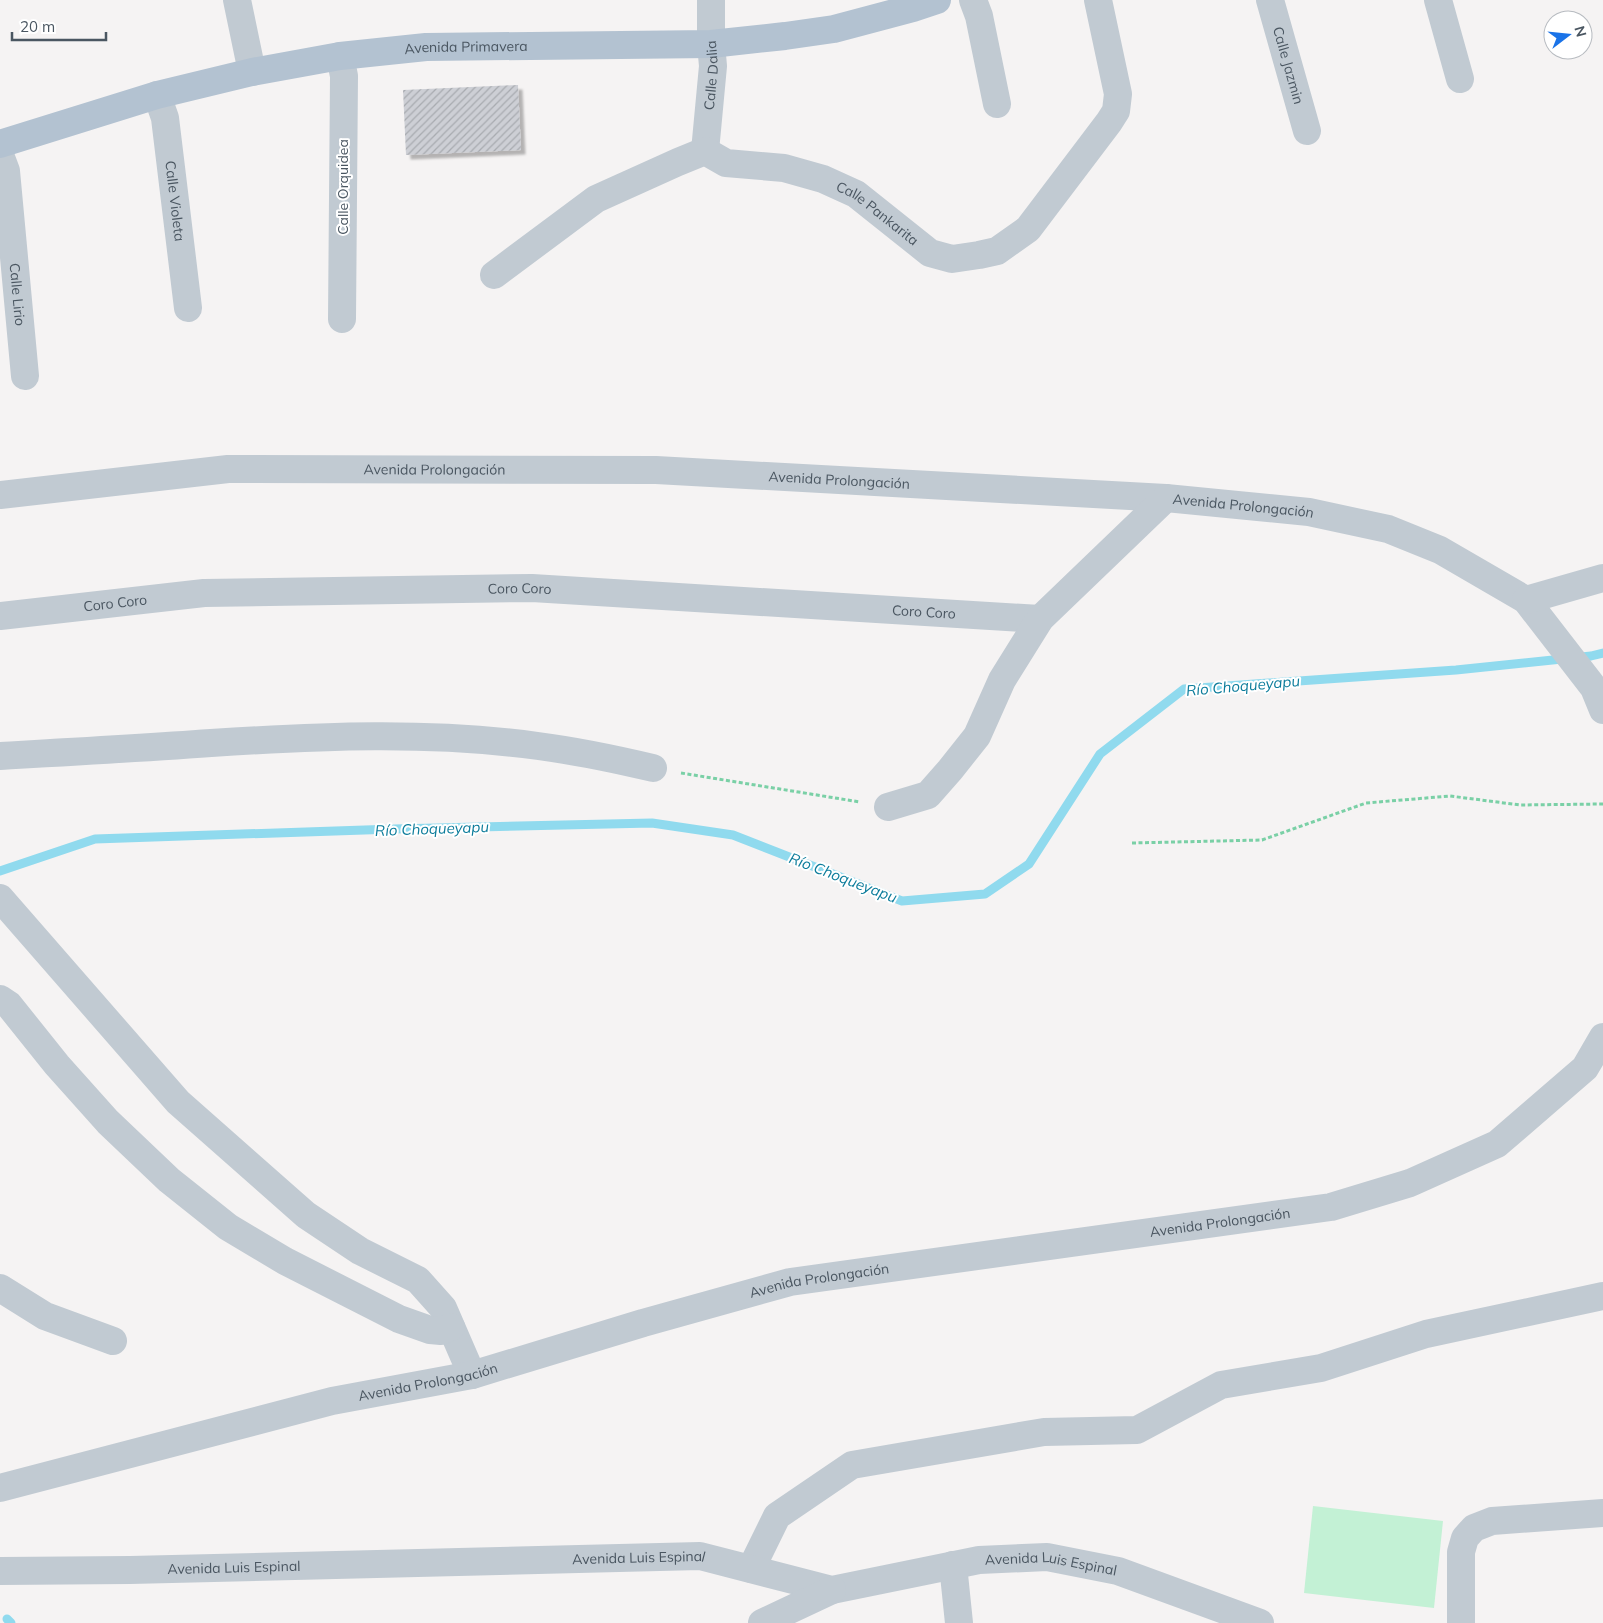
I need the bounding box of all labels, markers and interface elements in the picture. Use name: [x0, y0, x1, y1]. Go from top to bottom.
scale bar: [12, 10, 106, 42]
north arrow: [1543, 10, 1593, 60]
text: 20 m: [20, 17, 55, 36]
text: N: [1570, 24, 1591, 39]
street label: Calle Jazmin: [1269, 25, 1308, 106]
street label: Avenida Primavera: [403, 37, 528, 58]
street label: Calle Dalia: [700, 40, 722, 111]
street label: Calle Orquidea: [334, 139, 352, 235]
street label: Calle Violeta: [161, 160, 189, 242]
street label: Calle Pankarita: [833, 177, 922, 249]
street label: Calle Lirio: [6, 262, 29, 327]
street label: Avenida Prolongación: [364, 460, 505, 479]
street label: Avenida Prolongación: [768, 467, 911, 493]
street label: Avenida Prolongación: [1172, 490, 1316, 522]
street label: Coro Coro: [488, 579, 552, 598]
street label: Coro Coro: [83, 590, 148, 616]
street label: Coro Coro: [892, 601, 956, 623]
water label: Río Choqueyapu: [1185, 671, 1301, 700]
water label: Río Choqueyapu: [375, 817, 490, 840]
water label: Río Choqueyapu: [786, 848, 900, 907]
street label: Avenida Prolongación: [1148, 1204, 1291, 1241]
street label: Avenida Prolongación: [747, 1259, 890, 1302]
street label: Avenida Prolongación: [357, 1359, 500, 1405]
street label: Avenida Luis Espinal: [572, 1547, 708, 1568]
street label: Avenida Luis Espinal: [984, 1548, 1118, 1580]
street label: Avenida Luis Espinal: [167, 1557, 301, 1578]

